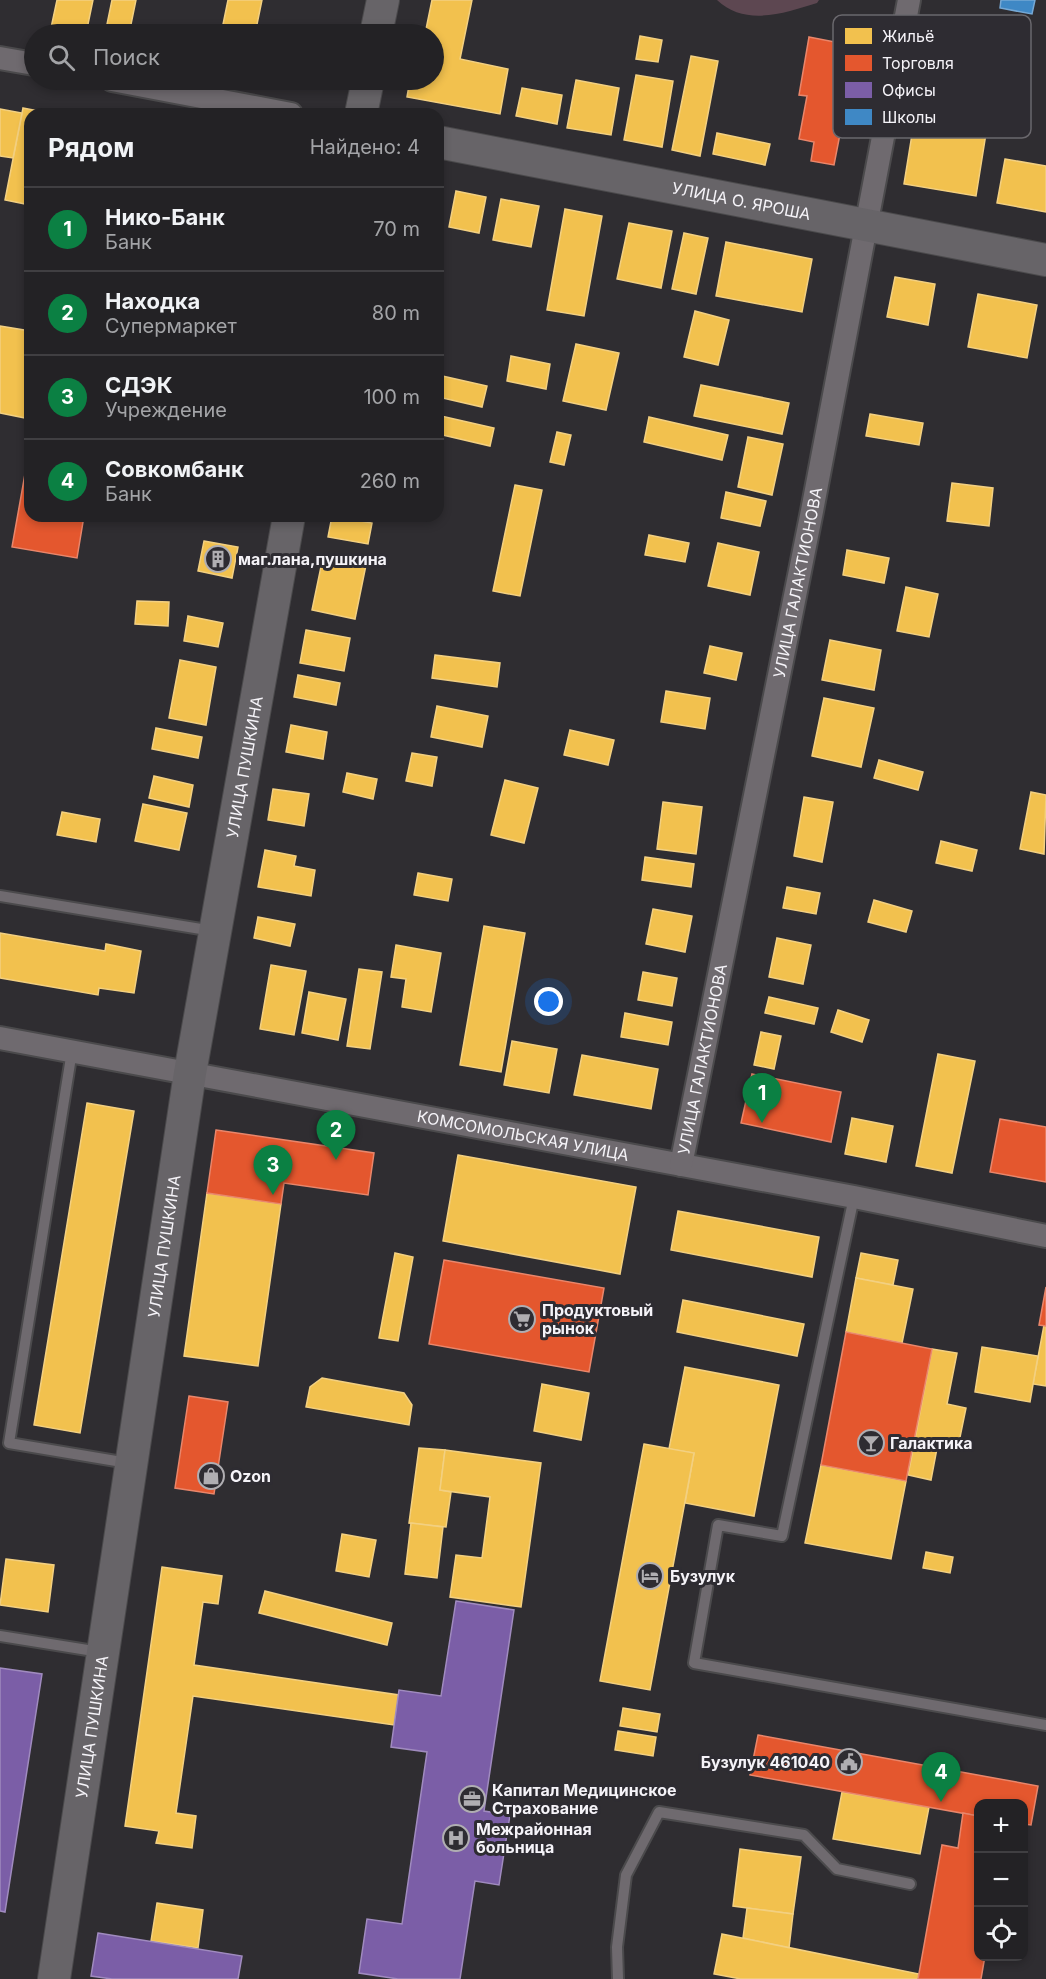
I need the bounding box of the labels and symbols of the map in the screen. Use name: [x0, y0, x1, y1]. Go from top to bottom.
legend: [833, 15, 1031, 138]
text: Жильё: [882, 26, 934, 46]
text: Торговля: [882, 53, 954, 73]
text: Офисы: [882, 80, 936, 100]
text: Школы: [882, 107, 936, 127]
street label: УЛИЦА О. ЯРОША: [670, 178, 812, 224]
street label: УЛИЦА ГАЛАКТИОНОВА: [769, 485, 826, 680]
building icon: маг.лана,пушкина: [203, 544, 233, 574]
place label: маг.лана,пушкина: [238, 549, 387, 569]
street label: УЛИЦА ПУШКИНА: [222, 694, 267, 840]
street label: УЛИЦА ГАЛАКТИОНОВА: [673, 962, 731, 1156]
your location: [534, 987, 563, 1016]
pin: 1: [742, 1074, 782, 1123]
street label: КОМСОМОЛЬСКАЯ УЛИЦА: [416, 1106, 630, 1165]
pin: 2: [316, 1110, 356, 1160]
pin: 3: [254, 1146, 292, 1195]
street label: УЛИЦА ПУШКИНА: [143, 1173, 185, 1319]
place label: Продуктовый рынок: [542, 1300, 653, 1338]
supermarket icon: Продуктовый рынок: [507, 1304, 537, 1334]
bar icon: Галактика: [856, 1428, 886, 1458]
place label: Галактика: [890, 1433, 973, 1453]
shop icon: Ozon: [196, 1461, 226, 1491]
place label: Ozon: [230, 1466, 271, 1486]
hotel icon: Бузулук: [635, 1561, 665, 1591]
place label: Бузулук: [670, 1566, 736, 1586]
street label: УЛИЦА ПУШКИНА: [71, 1654, 112, 1800]
public building icon: Бузулук 461040: [834, 1747, 864, 1777]
place label: Бузулук 461040: [701, 1752, 830, 1772]
pin: 4: [922, 1752, 960, 1802]
place label: Капитал Медицинское Страхование: [492, 1780, 676, 1818]
office icon: Капитал Медицинское Страхование: [457, 1784, 487, 1814]
place label: Межрайонная больница: [476, 1819, 592, 1857]
hospital icon: Межрайонная больница: [441, 1823, 471, 1853]

